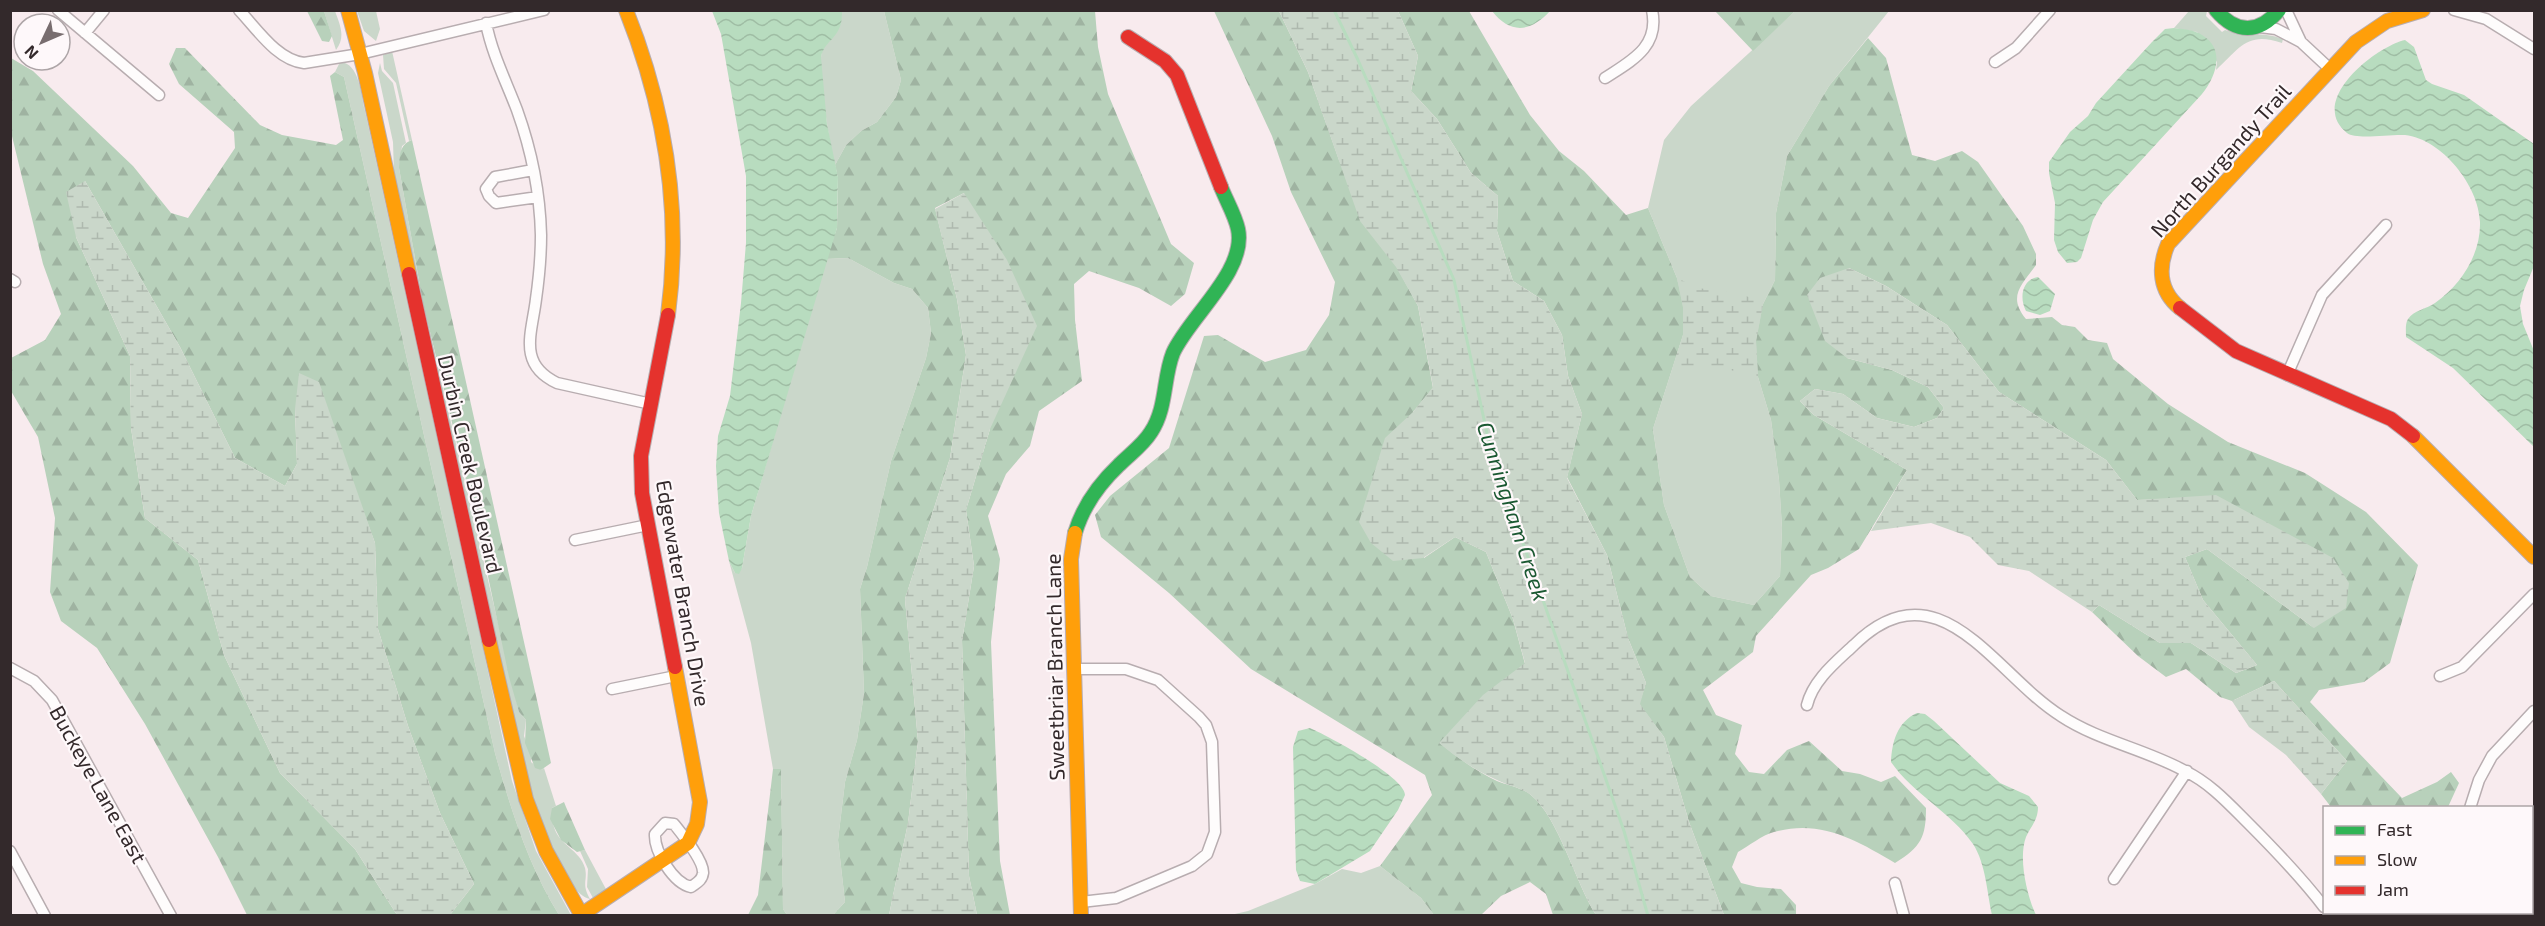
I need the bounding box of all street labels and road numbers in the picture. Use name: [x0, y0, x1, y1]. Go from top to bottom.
street label: North Burgandy Trail: [2145, 78, 2296, 242]
street label: Durbin Creek Boulevard: [434, 352, 508, 576]
street label: Edgewater Branch Drive: [652, 478, 716, 708]
street label: Sweetbriar Branch Lane: [1040, 553, 1068, 781]
street label: Buckeye Lane East: [45, 701, 153, 867]

